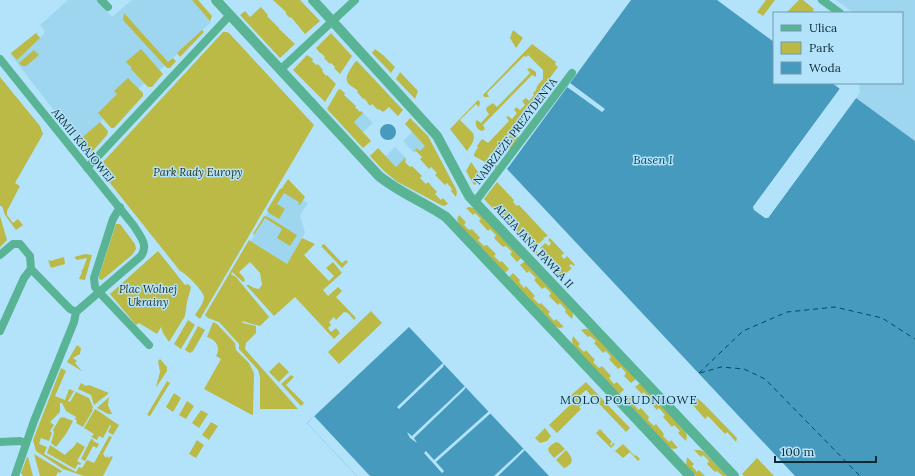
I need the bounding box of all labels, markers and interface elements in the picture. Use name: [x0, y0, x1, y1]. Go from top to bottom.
legend: [773, 12, 903, 84]
text: Ulica: [809, 20, 837, 35]
text: Park: [809, 40, 835, 55]
text: Woda: [809, 60, 841, 75]
street label: NABRZEŻE PREZYDENTA: [470, 73, 560, 187]
street label: ARMII KRAJOWEJ: [48, 104, 117, 185]
water label: Basen I: [633, 152, 673, 167]
park label: Park Rady Europy: [153, 165, 243, 179]
street label: ALEJA JANA PAWŁA II: [491, 200, 577, 291]
park label: Plac Wolnej Ukrainy: [119, 282, 177, 309]
district label: MOLO POŁUDNIOWE: [560, 392, 698, 407]
scale bar: [775, 438, 876, 464]
text: 100 m: [781, 444, 814, 459]

